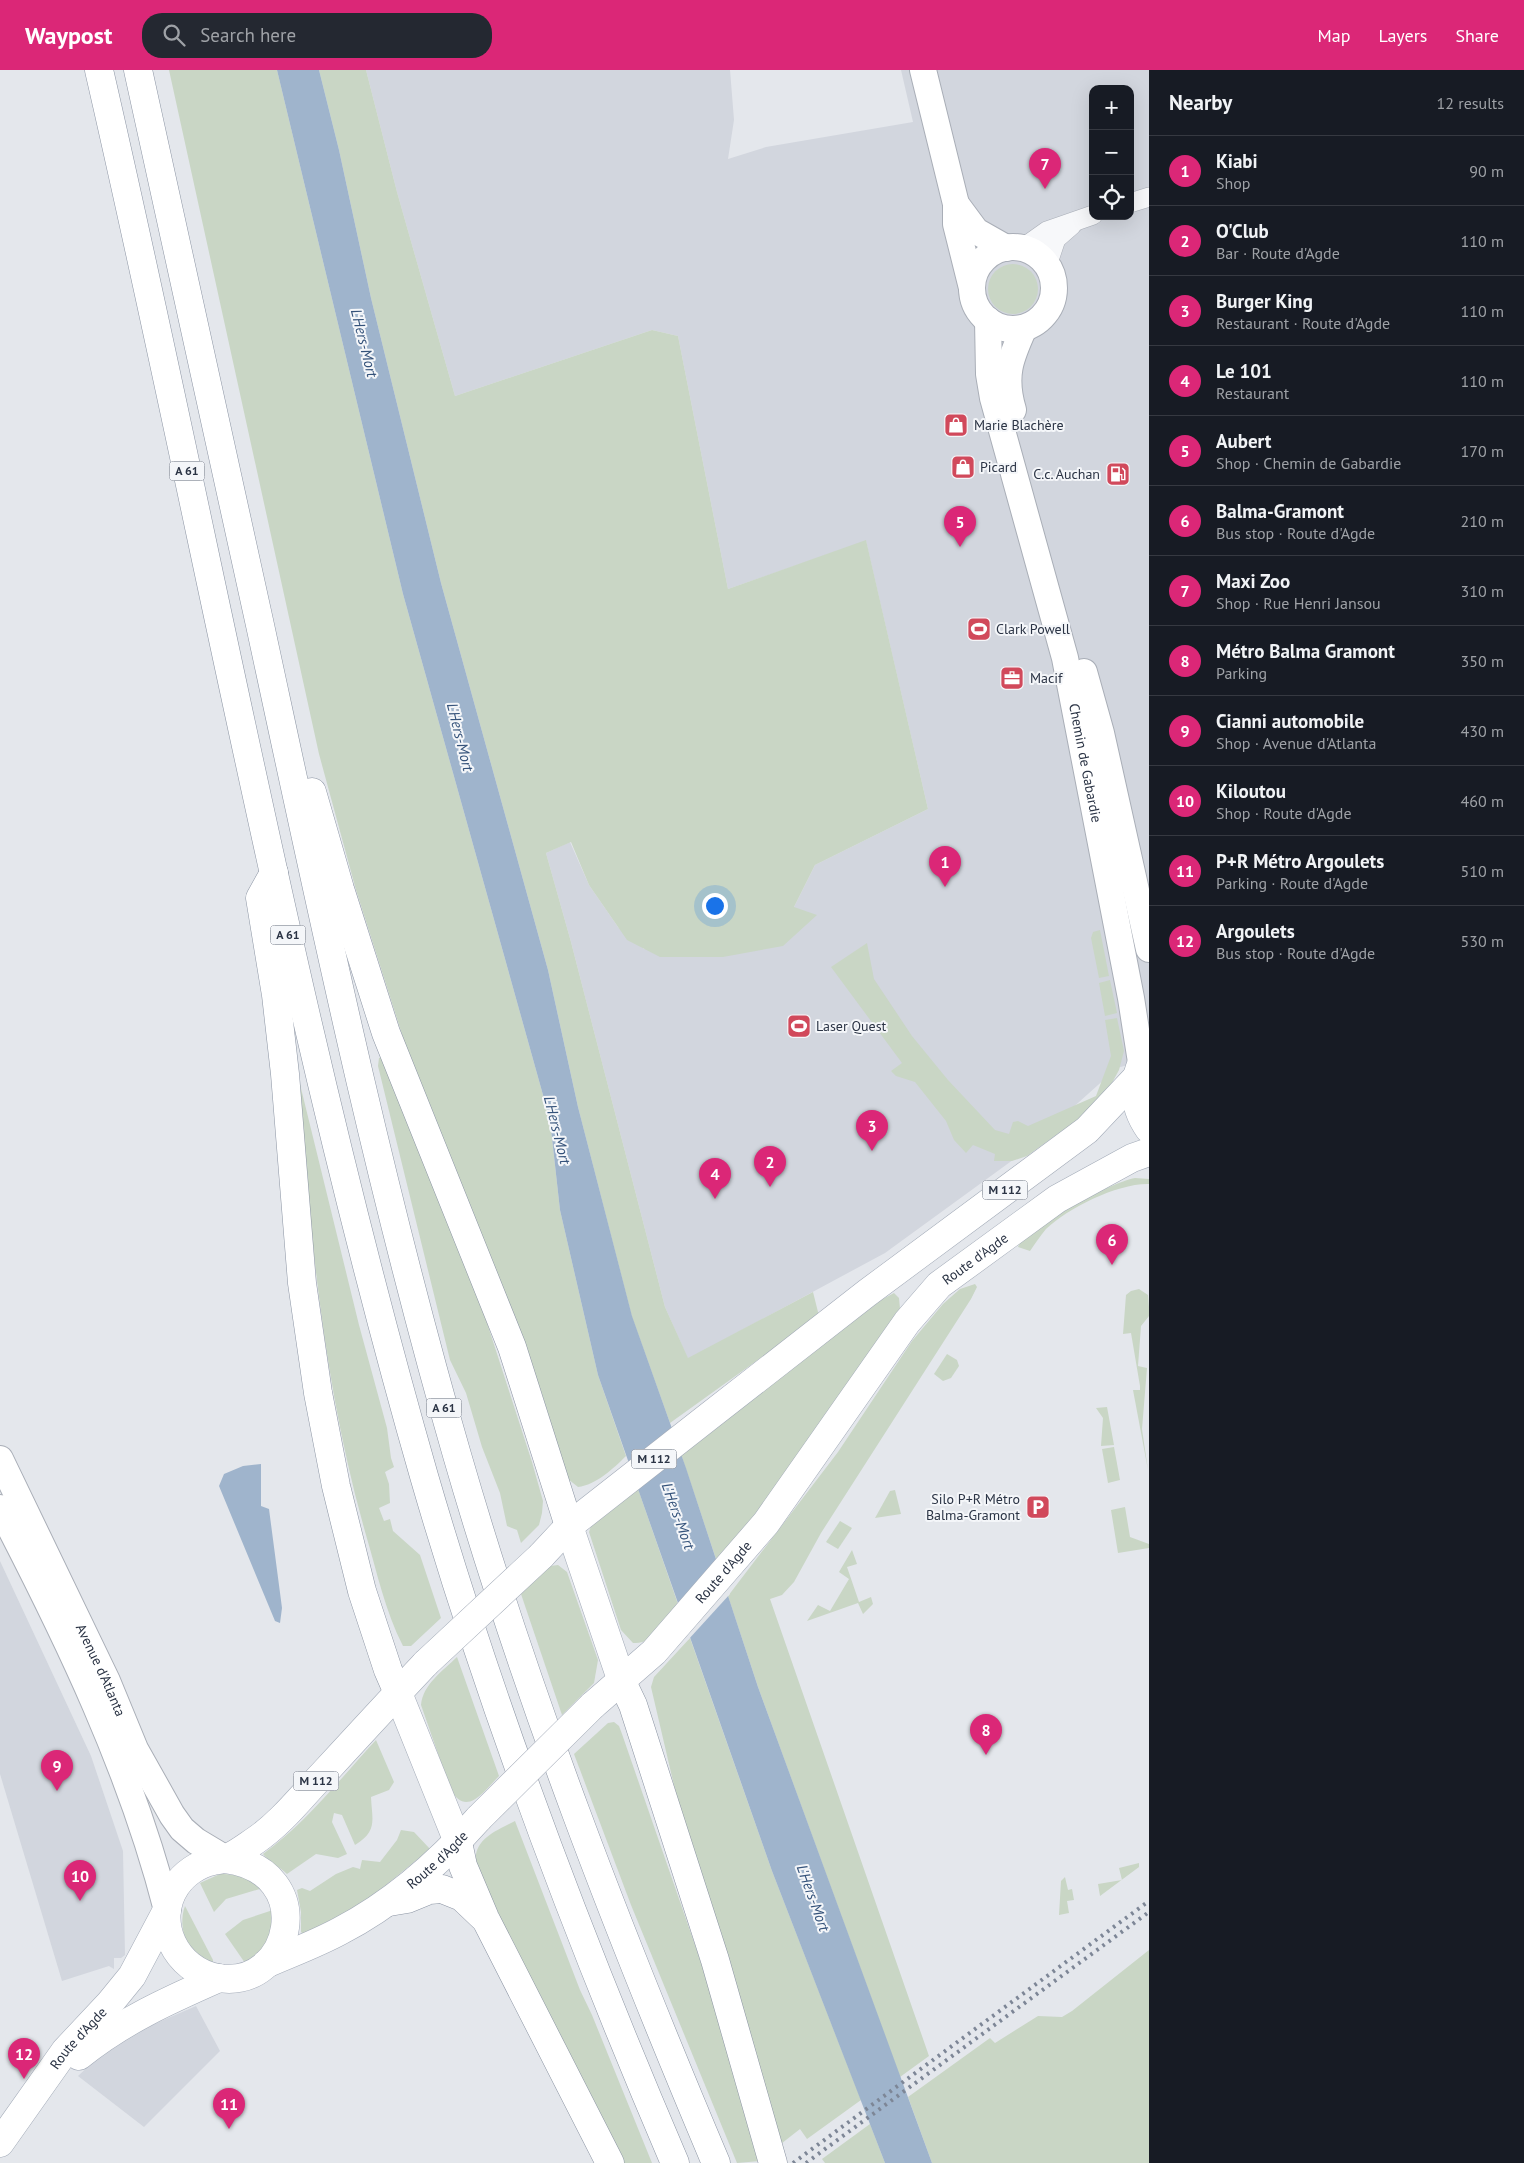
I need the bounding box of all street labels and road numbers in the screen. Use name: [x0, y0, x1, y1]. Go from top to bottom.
road number: A 61: [170, 462, 204, 481]
street label: Chemin de Gabardie: [1065, 702, 1106, 824]
road number: A 61: [270, 926, 306, 944]
road number: M 112: [982, 1180, 1028, 1200]
street label: Route d'Agde: [938, 1229, 1012, 1289]
road number: A 61: [426, 1399, 462, 1418]
road number: M 112: [632, 1450, 676, 1468]
street label: Route d'Agde: [691, 1537, 755, 1607]
street label: Avenue d'Atlanta: [72, 1621, 130, 1719]
road number: M 112: [294, 1772, 338, 1790]
street label: Route d'Agde: [403, 1827, 472, 1893]
street label: Route d'Agde: [46, 2003, 111, 2073]

